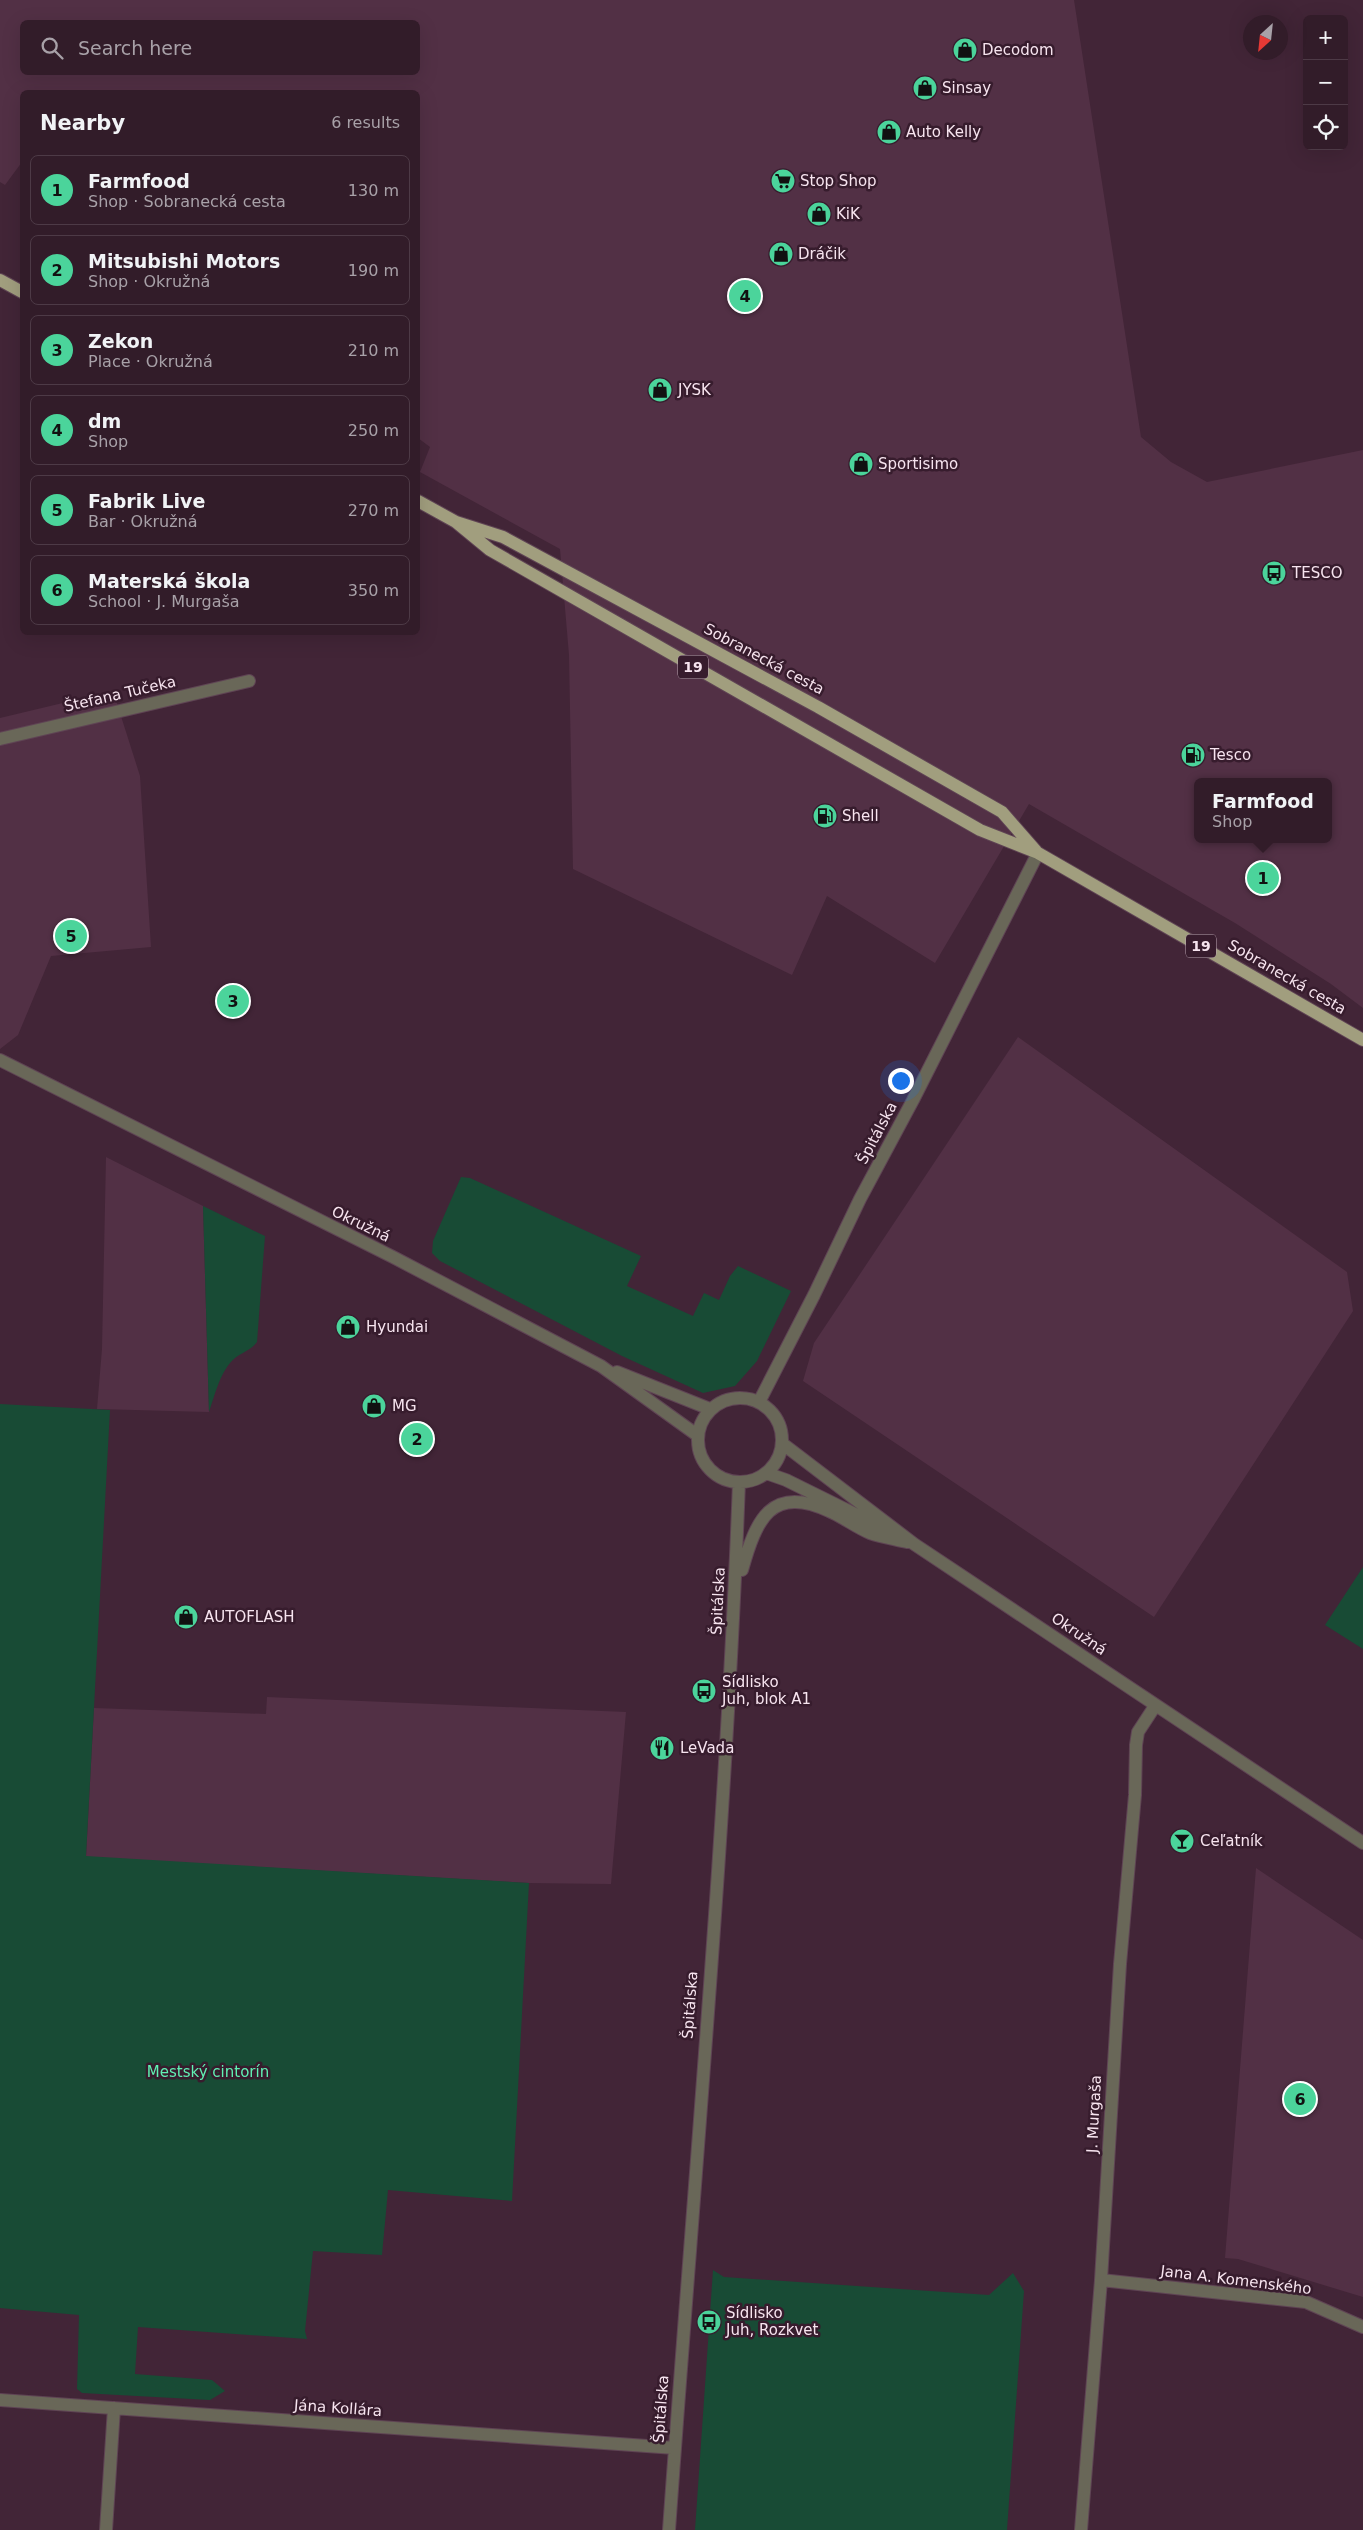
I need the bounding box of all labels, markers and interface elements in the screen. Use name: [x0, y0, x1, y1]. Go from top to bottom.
north arrow: [1243, 15, 1288, 60]
map controls: [1303, 15, 1348, 150]
button: +: [1303, 15, 1348, 60]
search box: [20, 20, 420, 75]
icon: search: [38, 34, 66, 62]
text: Search here: [78, 37, 192, 59]
shop icon: Decodom: [952, 37, 978, 63]
place label: Decodom: [982, 41, 1054, 59]
button: −: [1303, 60, 1348, 105]
shop icon: Sinsay: [912, 75, 938, 101]
place label: Sinsay: [942, 79, 991, 97]
button: locate: [1303, 105, 1348, 150]
text: Nearby: [40, 111, 125, 135]
text: 6 results: [331, 113, 400, 132]
shop icon: Auto Kelly: [876, 119, 902, 145]
place label: Auto Kelly: [906, 123, 981, 141]
supermarket icon: Stop Shop: [770, 168, 796, 194]
text: Farmfood: [88, 170, 190, 192]
place label: Stop Shop: [800, 172, 877, 190]
text: 1: [51, 181, 63, 200]
text: 130 m: [348, 181, 399, 200]
text: Shop · Sobranecká cesta: [88, 192, 286, 211]
shop icon: KiK: [806, 201, 832, 227]
place label: KiK: [836, 205, 861, 223]
shop icon: Dráčik: [768, 241, 794, 267]
place label: Dráčik: [798, 245, 846, 263]
text: Mitsubishi Motors: [88, 250, 280, 272]
text: 2: [51, 261, 63, 280]
text: 190 m: [348, 261, 399, 280]
text: Shop · Okružná: [88, 272, 210, 291]
pin: 4: [729, 277, 761, 315]
text: Zekon: [88, 330, 153, 352]
text: 3: [51, 341, 63, 360]
text: 210 m: [348, 341, 399, 360]
text: Place · Okružná: [88, 352, 213, 371]
shop icon: JYSK: [647, 377, 673, 403]
place label: JYSK: [677, 381, 712, 399]
text: dm: [88, 410, 121, 432]
text: 4: [51, 421, 63, 440]
text: 250 m: [348, 421, 399, 440]
text: Shop: [88, 432, 128, 451]
shop icon: Sportisimo: [848, 451, 874, 477]
place label: Sportisimo: [878, 455, 958, 473]
text: Fabrik Live: [88, 490, 205, 512]
text: 5: [51, 501, 63, 520]
text: 270 m: [348, 501, 399, 520]
text: Bar · Okružná: [88, 512, 198, 531]
bus stop icon: TESCO: [1261, 560, 1287, 586]
place label: TESCO: [1291, 564, 1342, 582]
text: Materská škola: [88, 570, 250, 592]
text: 6: [51, 581, 63, 600]
text: 350 m: [348, 581, 399, 600]
text: School · J. Murgaša: [88, 592, 240, 611]
street label: Sobranecká cesta: [701, 620, 827, 698]
road number: 19: [678, 656, 708, 679]
street label: Štefana Tučeka: [62, 671, 178, 716]
fuel station icon: Tesco: [1180, 742, 1206, 768]
place label: Tesco: [1209, 746, 1251, 764]
popup: [1194, 778, 1332, 843]
text: Farmfood: [1212, 790, 1314, 812]
fuel station icon: Shell: [812, 803, 838, 829]
place label: Shell: [842, 807, 879, 825]
text: Shop: [1212, 812, 1252, 831]
pin: 1: [1247, 859, 1279, 897]
pin: 5: [55, 917, 87, 955]
road number: 19: [1186, 934, 1216, 958]
street label: Sobranecká cesta: [1225, 936, 1349, 1018]
pin: 3: [217, 982, 249, 1020]
your location: [888, 1068, 914, 1094]
street label: Špitálska: [852, 1098, 901, 1167]
street label: Okružná: [329, 1202, 393, 1246]
shop icon: Hyundai: [335, 1314, 361, 1340]
place label: Hyundai: [366, 1318, 428, 1336]
shop icon: MG: [361, 1393, 387, 1419]
place label: MG: [392, 1397, 417, 1415]
pin: 2: [401, 1420, 433, 1458]
street label: Špitálska: [706, 1567, 729, 1635]
shop icon: AUTOFLASH: [173, 1604, 199, 1630]
place label: AUTOFLASH: [204, 1608, 295, 1626]
street label: Okružná: [1048, 1609, 1110, 1659]
place label: Sídlisko Juh, blok A1: [721, 1673, 811, 1708]
bus stop icon: Sídlisko Juh, blok A1: [691, 1678, 717, 1704]
restaurant icon: LeVada: [649, 1735, 675, 1761]
place label: LeVada: [680, 1739, 734, 1757]
bar icon: Ceľatník: [1169, 1828, 1195, 1854]
place label: Ceľatník: [1200, 1832, 1263, 1850]
street label: Špitálska: [678, 1970, 701, 2039]
park label: Mestský cintorín: [147, 2063, 269, 2081]
street label: J. Murgaša: [1083, 2075, 1105, 2154]
pin: 6: [1284, 2080, 1316, 2118]
street label: Jana A. Komenského: [1158, 2262, 1313, 2298]
place label: Sídlisko Juh, Rozkvet: [725, 2304, 819, 2339]
bus stop icon: Sídlisko Juh, Rozkvet: [696, 2309, 722, 2335]
street label: Špitálska: [649, 2374, 672, 2443]
street label: Jána Kollára: [292, 2396, 383, 2420]

